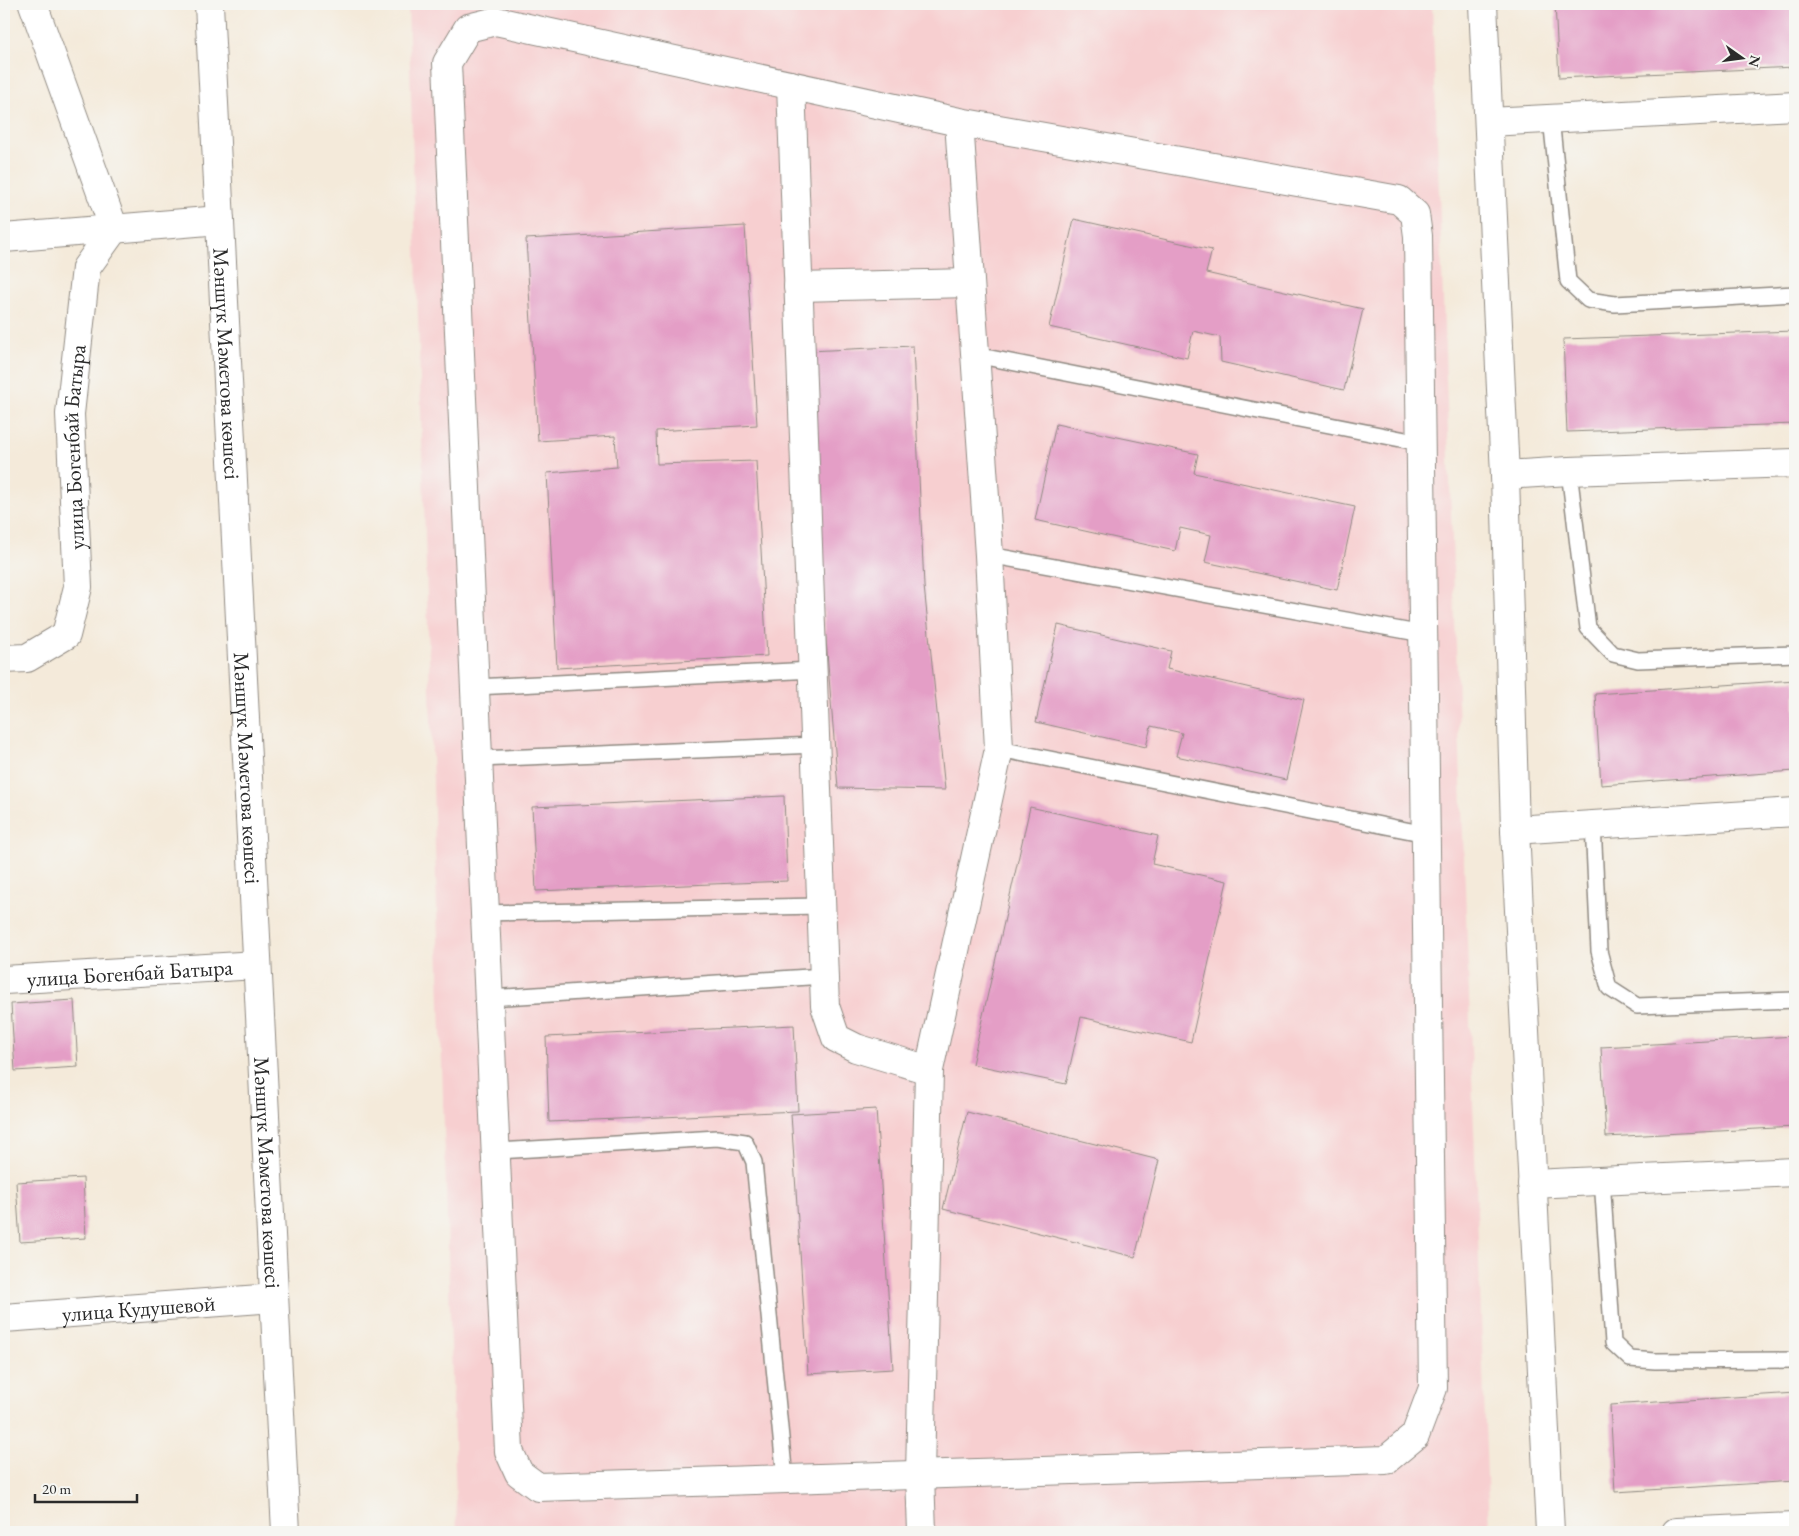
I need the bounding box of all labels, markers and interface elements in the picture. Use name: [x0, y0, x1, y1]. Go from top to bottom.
north arrow: [1716, 32, 1766, 82]
text: N: [1744, 53, 1765, 69]
street label: Мәншүк Мәметова көшесі: [206, 247, 247, 480]
street label: улица Богенбай Батыра: [56, 343, 93, 551]
street label: Мәншүк Мәметова көшесі: [227, 651, 267, 885]
street label: улица Богенбай Батыра: [26, 952, 234, 994]
street label: Мәншүк Мәметова көшесі: [247, 1056, 288, 1289]
street label: улица Кудушевой: [61, 1288, 217, 1329]
scale bar: [35, 1471, 138, 1503]
text: 20 m: [42, 1479, 71, 1498]

